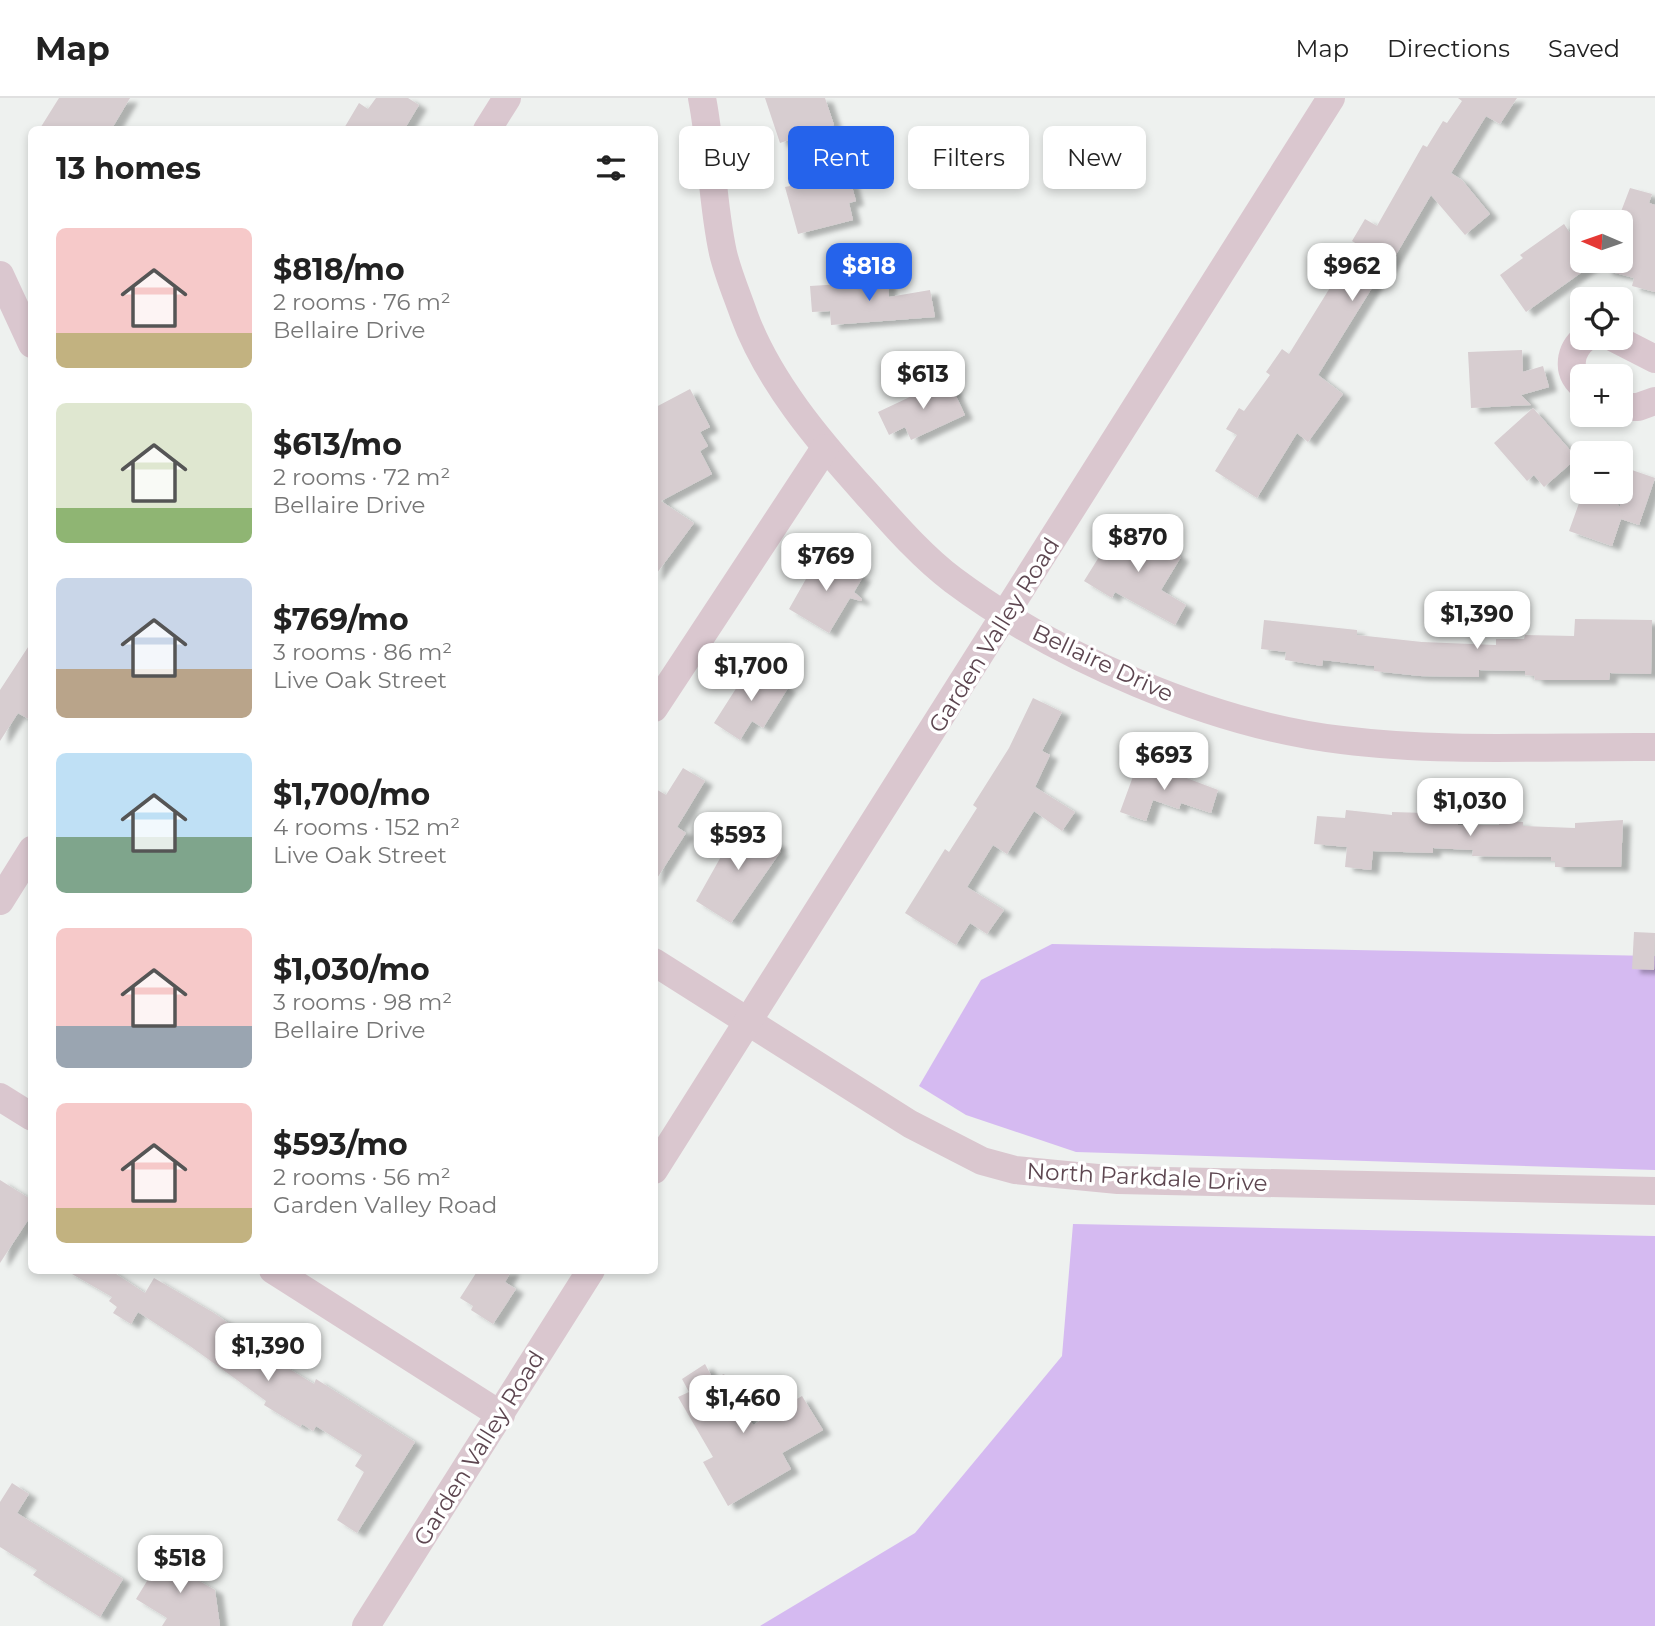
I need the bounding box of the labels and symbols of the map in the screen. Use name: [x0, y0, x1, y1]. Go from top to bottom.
north arrow: [1570, 210, 1633, 273]
pin: $818: [828, 244, 910, 303]
pin: $962: [1311, 244, 1393, 303]
pin: $613: [882, 352, 964, 411]
pin: $870: [1097, 514, 1179, 574]
street label: Garden Valley Road: [923, 532, 1065, 738]
pin: $769: [785, 533, 867, 593]
pin: $1,390: [1420, 592, 1534, 651]
street label: Bellaire Drive: [1028, 618, 1178, 708]
pin: $1,700: [694, 644, 808, 703]
pin: $693: [1123, 732, 1205, 792]
pin: $1,030: [1413, 778, 1527, 838]
pin: $593: [697, 812, 779, 872]
street label: North Parkdale Drive: [1026, 1157, 1268, 1197]
pin: $1,390: [211, 1324, 325, 1383]
street label: Garden Valley Road: [408, 1345, 550, 1551]
pin: $1,460: [686, 1376, 800, 1435]
pin: $518: [139, 1536, 221, 1595]

